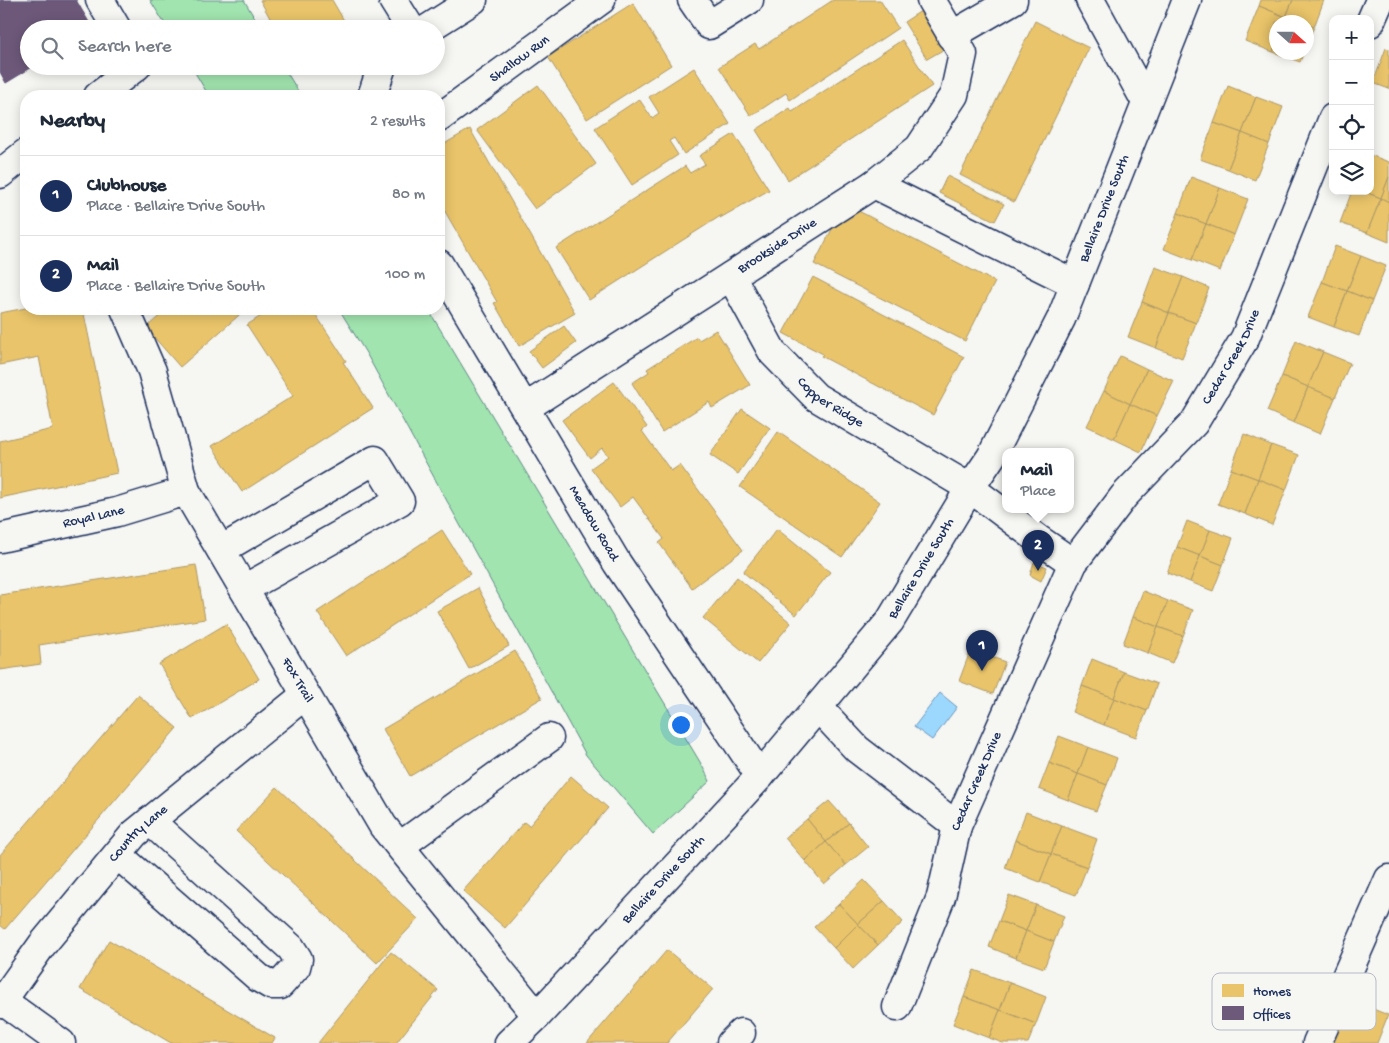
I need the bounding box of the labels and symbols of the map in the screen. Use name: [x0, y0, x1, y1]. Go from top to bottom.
north arrow: [1269, 15, 1314, 60]
street label: Shallow Run: [487, 31, 553, 87]
street label: Bellaire Drive South: [1075, 152, 1134, 266]
street label: Brookside Drive: [734, 214, 821, 278]
street label: Cedar Creek Drive: [1198, 306, 1264, 408]
street label: Copper Ridge: [793, 374, 867, 432]
street label: Meadow Road: [564, 483, 623, 566]
street label: Royal Lane: [61, 501, 127, 532]
street label: Bellaire Drive South: [884, 515, 959, 623]
pin: 2: [1022, 530, 1054, 571]
pin: 1: [966, 630, 998, 671]
street label: Fox Trail: [277, 654, 317, 706]
your location: [668, 712, 694, 738]
street label: Cedar Creek Drive: [948, 729, 1006, 832]
street label: Country Lane: [105, 801, 172, 866]
street label: Bellaire Drive South: [618, 832, 709, 928]
legend: [1212, 973, 1376, 1030]
text: Homes: [1253, 984, 1291, 1001]
text: Offices: [1253, 1007, 1291, 1024]

